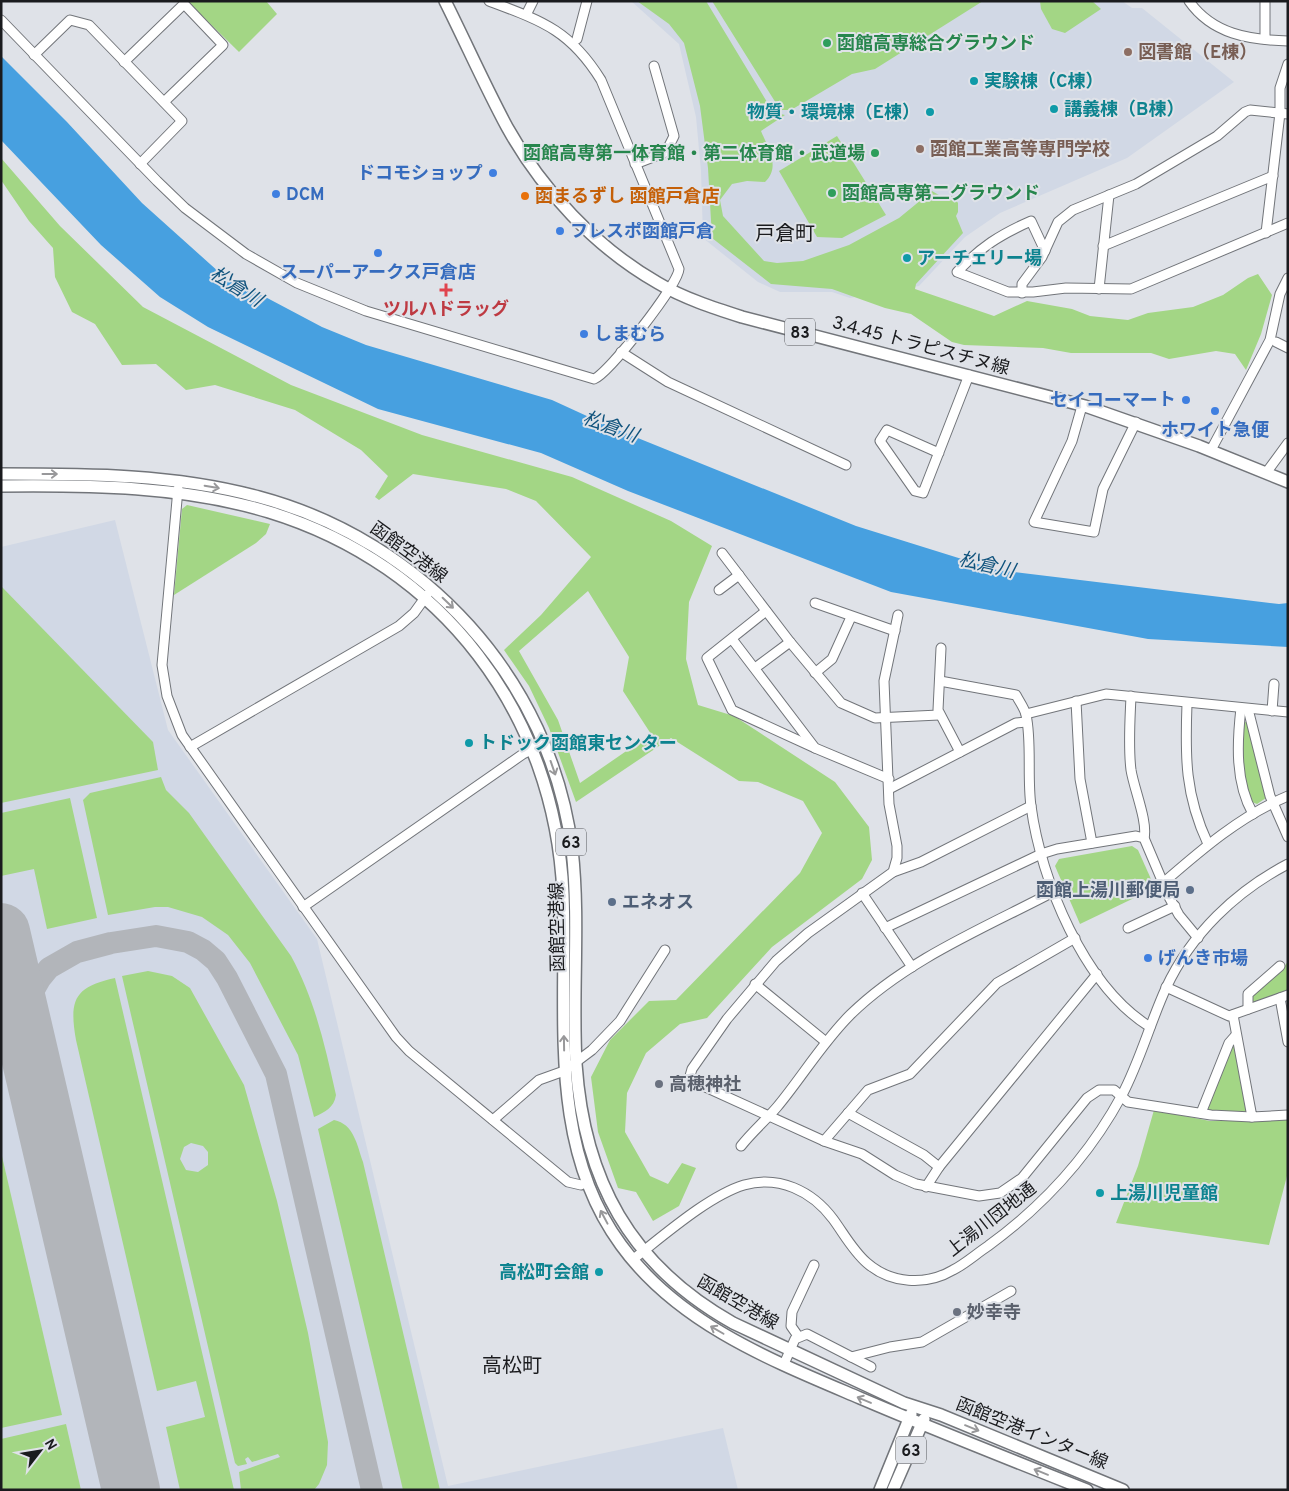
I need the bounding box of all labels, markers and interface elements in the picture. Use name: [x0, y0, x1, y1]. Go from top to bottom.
place label: 函館高専総合グラウンド: [837, 33, 1035, 56]
marker: 函館高専総合グラウンド: [821, 37, 833, 49]
place label: 図書館（E棟）: [1138, 42, 1257, 65]
marker: 図書館（E棟）: [1122, 46, 1134, 58]
place label: 実験棟（C棟）: [984, 71, 1104, 94]
marker: 実験棟（C棟）: [968, 75, 980, 87]
place label: 講義棟（B棟）: [1064, 99, 1184, 122]
place label: 物質・環境棟（E棟）: [747, 102, 920, 125]
marker: 講義棟（B棟）: [1048, 103, 1060, 115]
marker: 物質・環境棟（E棟）: [924, 106, 936, 118]
place label: 函館工業高等専門学校: [930, 139, 1110, 162]
place label: 函館高専第一体育館・第二体育館・武道場: [523, 143, 865, 166]
marker: 函館工業高等専門学校: [914, 143, 926, 155]
marker: 函館高専第一体育館・第二体育館・武道場: [869, 147, 881, 159]
place label: ドコモショップ: [357, 163, 483, 186]
marker: ドコモショップ: [487, 167, 499, 179]
place label: 函館高専第二グラウンド: [842, 183, 1040, 206]
place label: DCM: [286, 184, 325, 207]
place label: 函まるずし 函館戸倉店: [535, 185, 720, 209]
marker: 函館高専第二グラウンド: [826, 187, 838, 199]
marker: DCM: [270, 188, 282, 200]
marker: 函まるずし 函館戸倉店: [519, 190, 531, 202]
place label: フレスポ函館戸倉: [570, 221, 714, 244]
district label: 戸倉町: [755, 222, 815, 248]
marker: フレスポ函館戸倉: [554, 225, 566, 237]
marker: スーパーアークス戸倉店: [372, 247, 384, 259]
place label: アーチェリー場: [917, 248, 1042, 271]
marker: アーチェリー場: [901, 252, 913, 264]
water label: 松倉川: [205, 262, 268, 314]
place label: スーパーアークス戸倉店: [280, 262, 476, 285]
marker: ツルハドラッグ: [440, 284, 452, 296]
place label: ツルハドラッグ: [383, 299, 509, 322]
street label: 3.4.45 トラピスチヌ線: [829, 312, 1012, 381]
road number: 83: [785, 318, 815, 346]
place label: しまむら: [594, 324, 666, 347]
marker: しまむら: [578, 328, 590, 340]
place label: セイコーマート: [1050, 390, 1176, 413]
marker: セイコーマート: [1180, 394, 1192, 406]
marker: ホワイト急便: [1209, 405, 1221, 417]
water label: 松倉川: [579, 407, 643, 450]
place label: ホワイト急便: [1161, 420, 1270, 443]
one-way arrow: [42, 469, 58, 479]
one-way arrow: [203, 482, 219, 492]
street label: 函館空港線: [365, 517, 451, 589]
water label: 松倉川: [956, 548, 1019, 585]
one-way arrow: [442, 597, 454, 609]
place label: トドック函館東センター: [479, 733, 677, 756]
marker: トドック函館東センター: [463, 737, 475, 749]
one-way arrow: [549, 759, 558, 775]
road number: 63: [556, 829, 586, 856]
place label: 函館上湯川郵便局: [1036, 880, 1180, 903]
street label: 函館空港線: [546, 882, 571, 972]
marker: 函館上湯川郵便局: [1184, 884, 1196, 896]
place label: エネオス: [622, 892, 694, 915]
marker: エネオス: [606, 896, 618, 908]
place label: げんき市場: [1158, 948, 1248, 971]
marker: げんき市場: [1142, 952, 1154, 964]
one-way arrow: [559, 1035, 569, 1052]
place label: 高穂神社: [669, 1074, 741, 1097]
marker: 高穂神社: [653, 1078, 665, 1090]
street label: 上湯川団地通: [942, 1178, 1042, 1262]
place label: 上湯川児童館: [1110, 1183, 1218, 1206]
marker: 上湯川児童館: [1094, 1187, 1106, 1199]
one-way arrow: [599, 1209, 609, 1224]
place label: 高松町会館: [499, 1262, 589, 1285]
marker: 高松町会館: [593, 1266, 605, 1278]
street label: 函館空港線: [693, 1271, 782, 1336]
place label: 妙幸寺: [967, 1302, 1021, 1325]
marker: 妙幸寺: [951, 1306, 963, 1318]
one-way arrow: [711, 1324, 725, 1334]
district label: 高松町: [482, 1354, 542, 1380]
street label: 函館空港インター線: [952, 1393, 1111, 1475]
one-way arrow: [857, 1394, 872, 1404]
one-way arrow: [964, 1424, 979, 1433]
north arrow: [15, 1426, 65, 1476]
text: N: [40, 1436, 60, 1454]
road number: 63: [896, 1436, 926, 1464]
one-way arrow: [1034, 1467, 1050, 1476]

